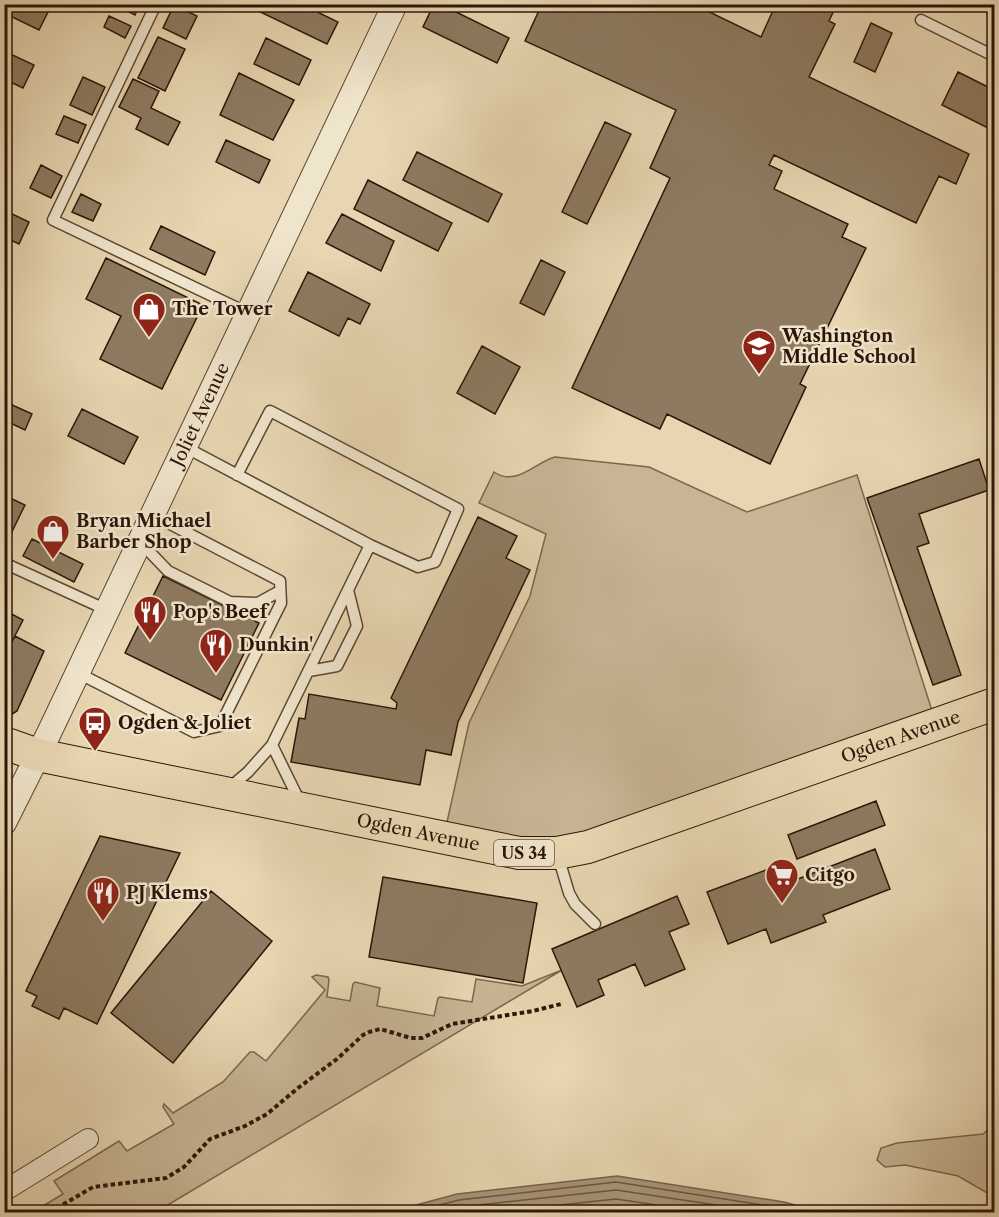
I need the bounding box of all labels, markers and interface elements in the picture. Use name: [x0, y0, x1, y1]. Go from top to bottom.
shop icon: The Tower: [131, 291, 167, 338]
place label: The Tower: [172, 298, 273, 320]
place label: Washington Middle School: [781, 325, 916, 368]
school or university icon: Washington Middle School: [741, 328, 777, 375]
street label: Joliet Avenue: [165, 359, 234, 473]
place label: Bryan Michael Barber Shop: [76, 510, 211, 553]
shop icon: Bryan Michael Barber Shop: [35, 513, 71, 560]
restaurant icon: Pop's Beef: [132, 594, 168, 641]
place label: Pop's Beef: [173, 601, 270, 623]
restaurant icon: Dunkin': [198, 627, 234, 674]
place label: Dunkin': [239, 634, 313, 656]
bus stop icon: Ogden & Joliet: [77, 705, 113, 752]
street label: Ogden Avenue: [838, 706, 963, 768]
place label: Ogden & Joliet: [118, 712, 252, 734]
street label: Ogden Avenue: [355, 809, 481, 856]
road number: US 34: [494, 840, 554, 866]
supermarket icon: Citgo: [764, 857, 800, 904]
place label: Citgo: [805, 864, 855, 886]
restaurant icon: PJ Klems: [85, 875, 121, 922]
place label: PJ Klems: [126, 882, 208, 904]

